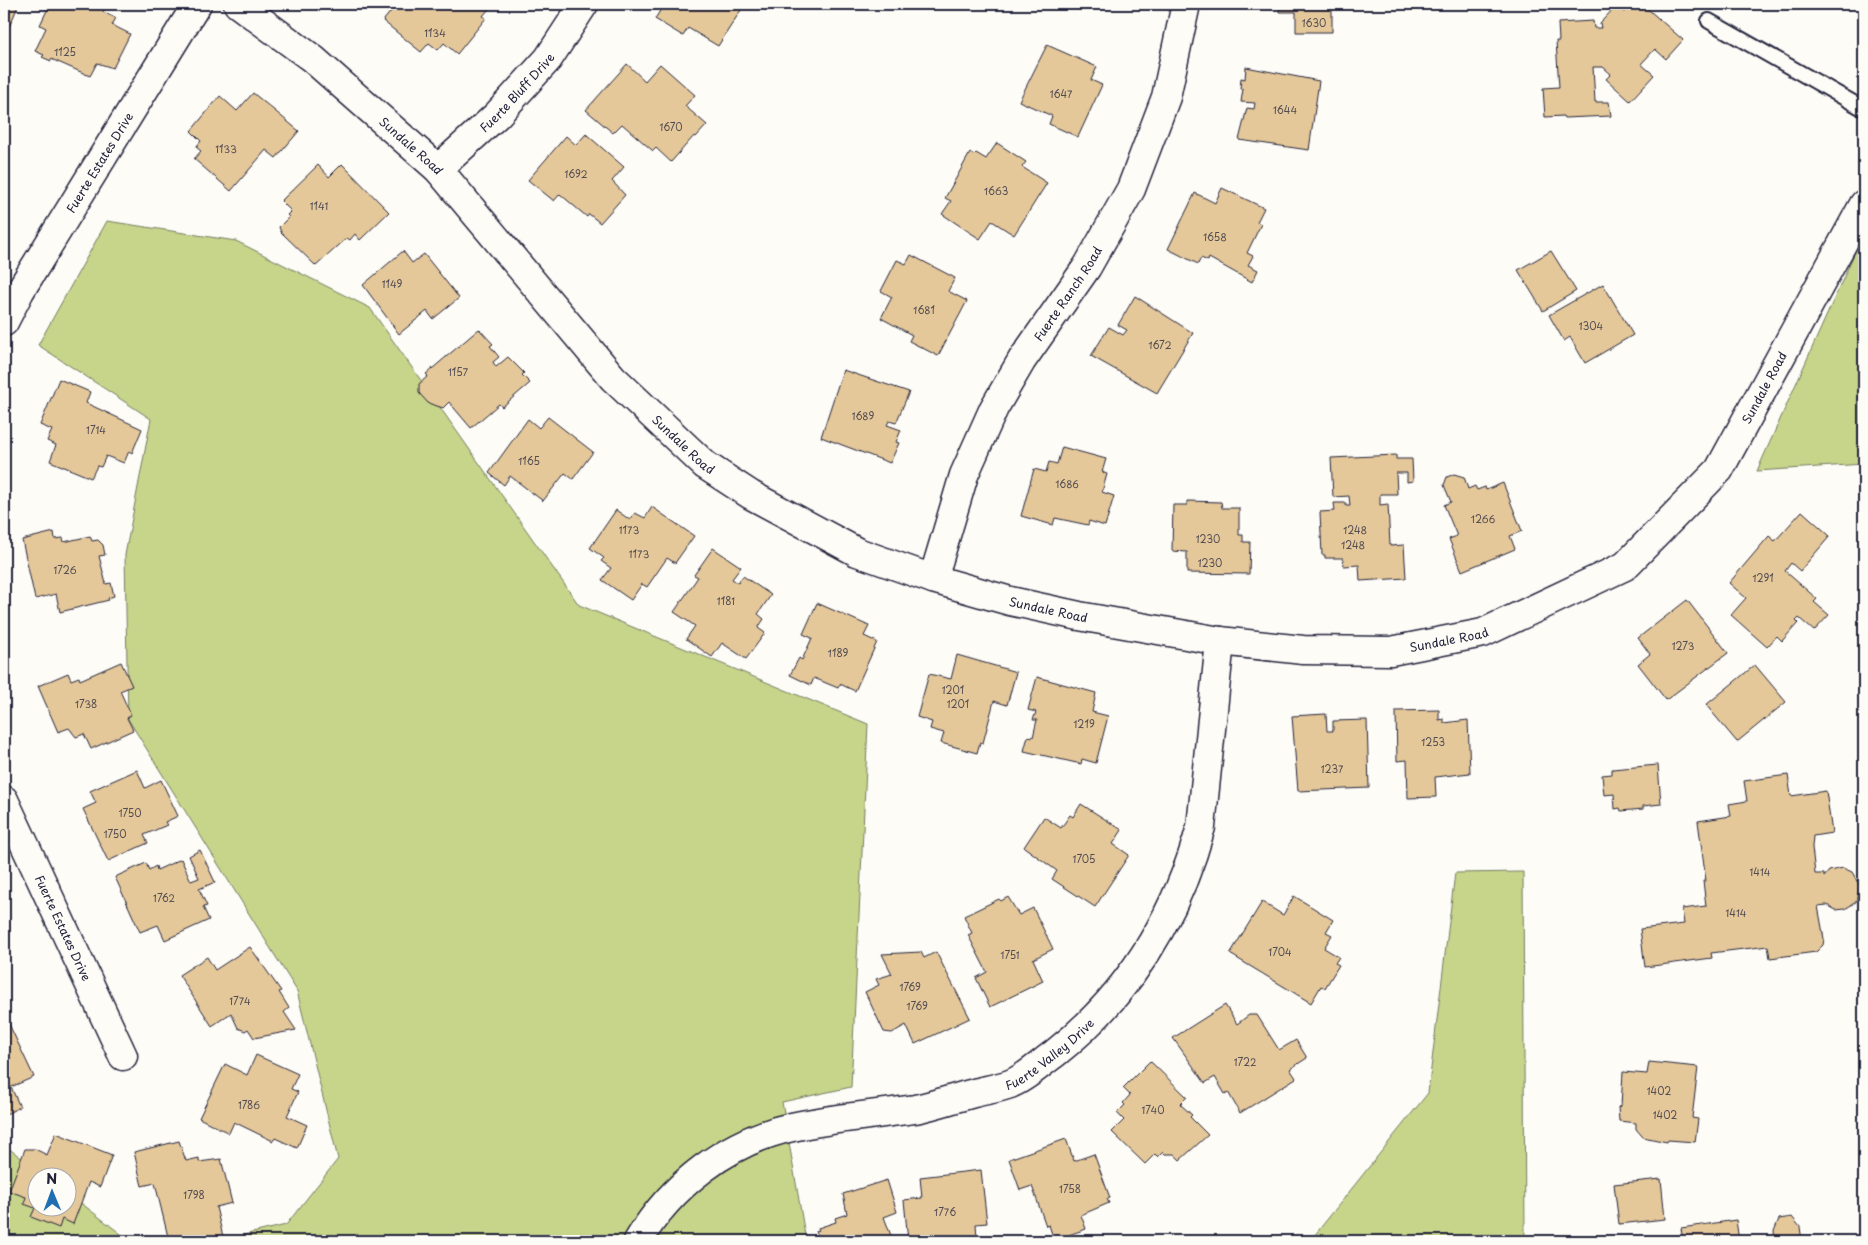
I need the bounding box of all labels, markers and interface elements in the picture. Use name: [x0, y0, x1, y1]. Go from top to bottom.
house number: 1630: [1302, 15, 1326, 30]
house number: 1134: [424, 25, 446, 40]
house number: 1125: [54, 44, 76, 59]
street label: Fuerte Bluff Drive: [475, 50, 558, 136]
house number: 1647: [1050, 86, 1073, 101]
house number: 1644: [1273, 102, 1297, 117]
street label: Fuerte Estates Drive: [61, 109, 137, 216]
street label: Sundale Road: [375, 112, 448, 178]
house number: 1670: [659, 119, 683, 134]
house number: 1133: [215, 141, 237, 156]
house number: 1692: [564, 166, 588, 181]
house number: 1663: [984, 183, 1008, 198]
house number: 1141: [310, 198, 329, 213]
house number: 1658: [1203, 229, 1227, 244]
street label: Fuerte Ranch Road: [1029, 243, 1106, 345]
house number: 1149: [382, 276, 402, 291]
house number: 1681: [913, 302, 935, 317]
house number: 1304: [1579, 318, 1604, 333]
house number: 1672: [1148, 337, 1172, 352]
street label: Sundale Road: [1737, 348, 1791, 427]
house number: 1157: [448, 364, 469, 379]
house number: 1689: [852, 408, 874, 423]
street label: Sundale Road: [648, 411, 718, 478]
house number: 1714: [86, 422, 106, 437]
house number: 1165: [518, 453, 540, 468]
house number: 1686: [1055, 476, 1079, 491]
house number: 1266: [1471, 511, 1495, 526]
house number: 1173: [619, 522, 639, 537]
house number: 1248: [1343, 522, 1367, 537]
house number: 1230: [1196, 531, 1220, 546]
house number: 1248: [1341, 537, 1365, 552]
house number: 1173: [629, 546, 649, 561]
house number: 1230: [1198, 555, 1222, 570]
house number: 1726: [53, 562, 77, 577]
house number: 1291: [1752, 570, 1774, 585]
street label: Sundale Road: [1007, 592, 1089, 626]
house number: 1181: [717, 593, 735, 608]
street label: Sundale Road: [1408, 623, 1492, 656]
house number: 1273: [1672, 638, 1695, 653]
house number: 1189: [828, 645, 849, 660]
house number: 1201: [942, 682, 964, 697]
house number: 1738: [75, 696, 97, 711]
house number: 1201: [947, 696, 969, 711]
house number: 1219: [1073, 716, 1095, 731]
house number: 1253: [1421, 734, 1445, 749]
house number: 1237: [1321, 761, 1344, 776]
house number: 1750: [118, 805, 142, 820]
house number: 1750: [103, 826, 127, 841]
house number: 1705: [1073, 851, 1096, 866]
house number: 1414: [1750, 864, 1771, 879]
street label: Fuerte Estates Drive: [31, 872, 96, 984]
house number: 1762: [153, 890, 175, 905]
house number: 1414: [1726, 905, 1747, 920]
house number: 1704: [1268, 944, 1292, 959]
house number: 1751: [1000, 947, 1020, 962]
house number: 1769: [899, 979, 921, 994]
house number: 1774: [229, 993, 251, 1008]
house number: 1769: [906, 998, 928, 1013]
street label: Fuerte Valley Drive: [1003, 1014, 1098, 1094]
house number: 1722: [1234, 1054, 1256, 1069]
house number: 1402: [1647, 1083, 1671, 1098]
house number: 1786: [238, 1097, 260, 1112]
house number: 1740: [1142, 1102, 1164, 1117]
house number: 1402: [1653, 1107, 1677, 1122]
north arrow: [28, 1168, 78, 1218]
text: N: [46, 1168, 57, 1189]
house number: 1758: [1059, 1181, 1081, 1196]
house number: 1798: [183, 1187, 205, 1202]
house number: 1776: [934, 1204, 956, 1219]

